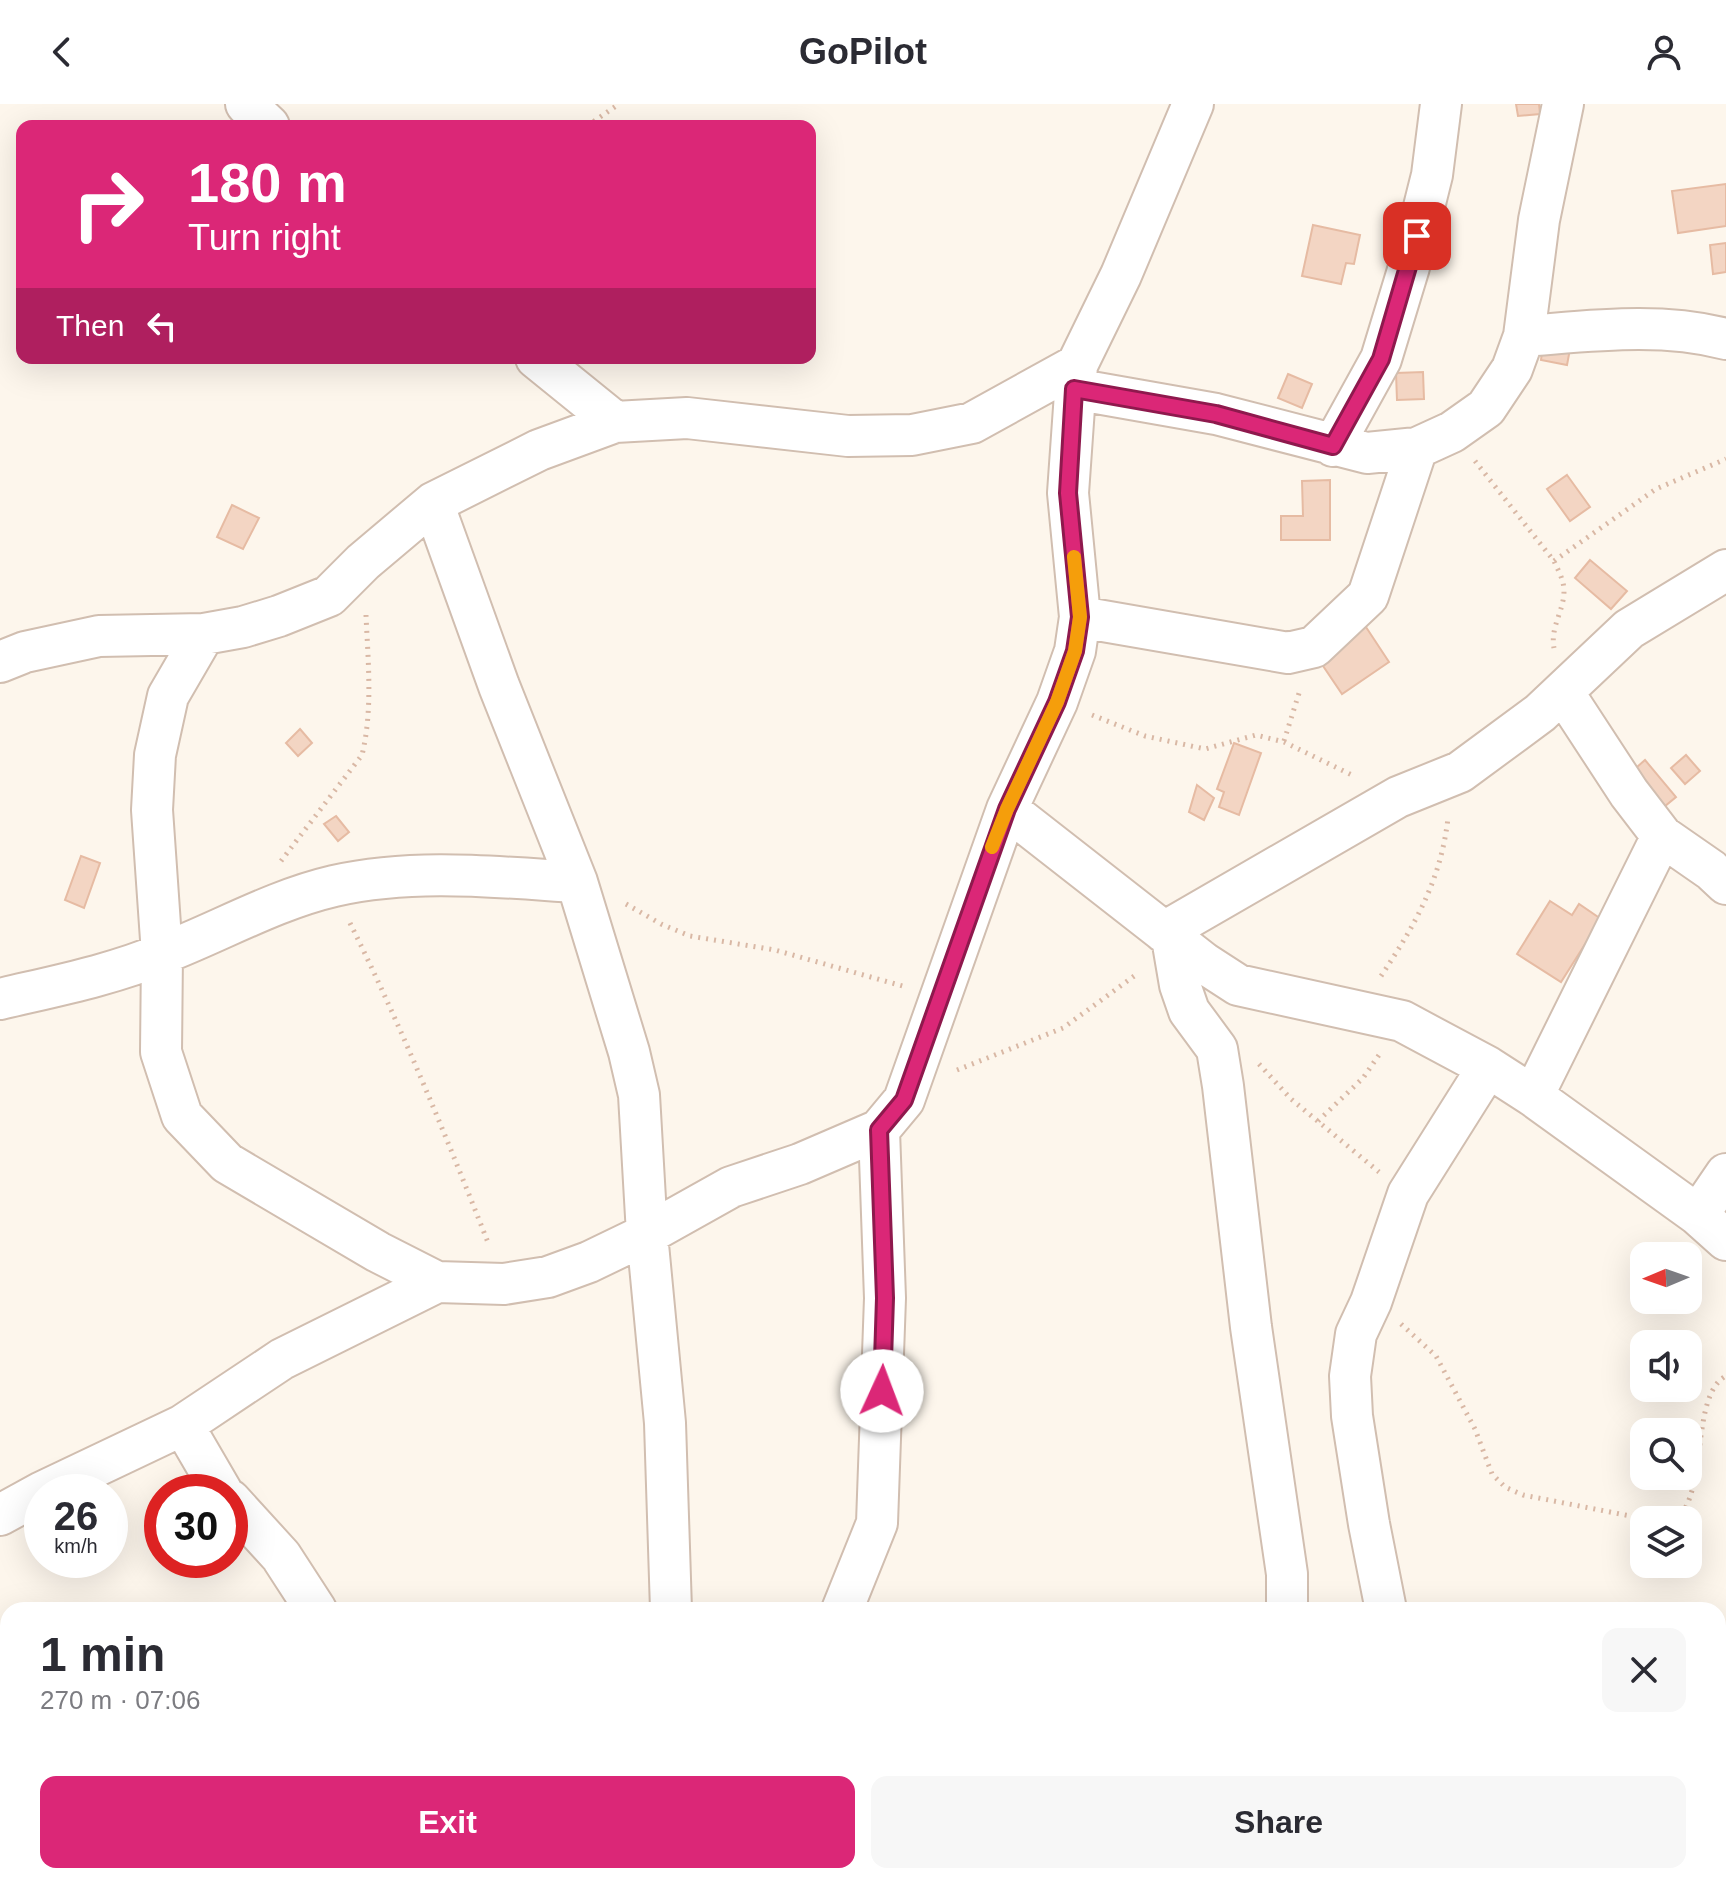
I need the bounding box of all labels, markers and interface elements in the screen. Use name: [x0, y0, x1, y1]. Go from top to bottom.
icon: back: [40, 30, 84, 74]
icon: person: [1642, 30, 1686, 74]
text: GoPilot: [799, 31, 927, 72]
text: 180 m: [188, 151, 347, 214]
icon: right: [56, 152, 160, 256]
pin: [1383, 202, 1451, 270]
icon: arrive: [1395, 214, 1439, 258]
text: Turn right: [188, 217, 341, 258]
icon: left: [140, 304, 184, 348]
text: Then: [56, 309, 124, 342]
north arrow: [1630, 1242, 1702, 1314]
map controls: [1630, 1242, 1702, 1578]
button: sound: [1630, 1330, 1702, 1402]
position arrow: [840, 1349, 924, 1433]
button: search: [1630, 1418, 1702, 1490]
speed limit sign: 30: [144, 1474, 248, 1578]
text: 26: [54, 1494, 98, 1538]
button: layers: [1630, 1506, 1702, 1578]
text: km/h: [54, 1535, 98, 1557]
text: 1 min: [40, 1628, 165, 1681]
button: close: [1602, 1628, 1686, 1712]
text: 270 m · 07:06: [40, 1685, 200, 1715]
button: Exit: [40, 1776, 855, 1868]
button: Share: [871, 1776, 1686, 1868]

